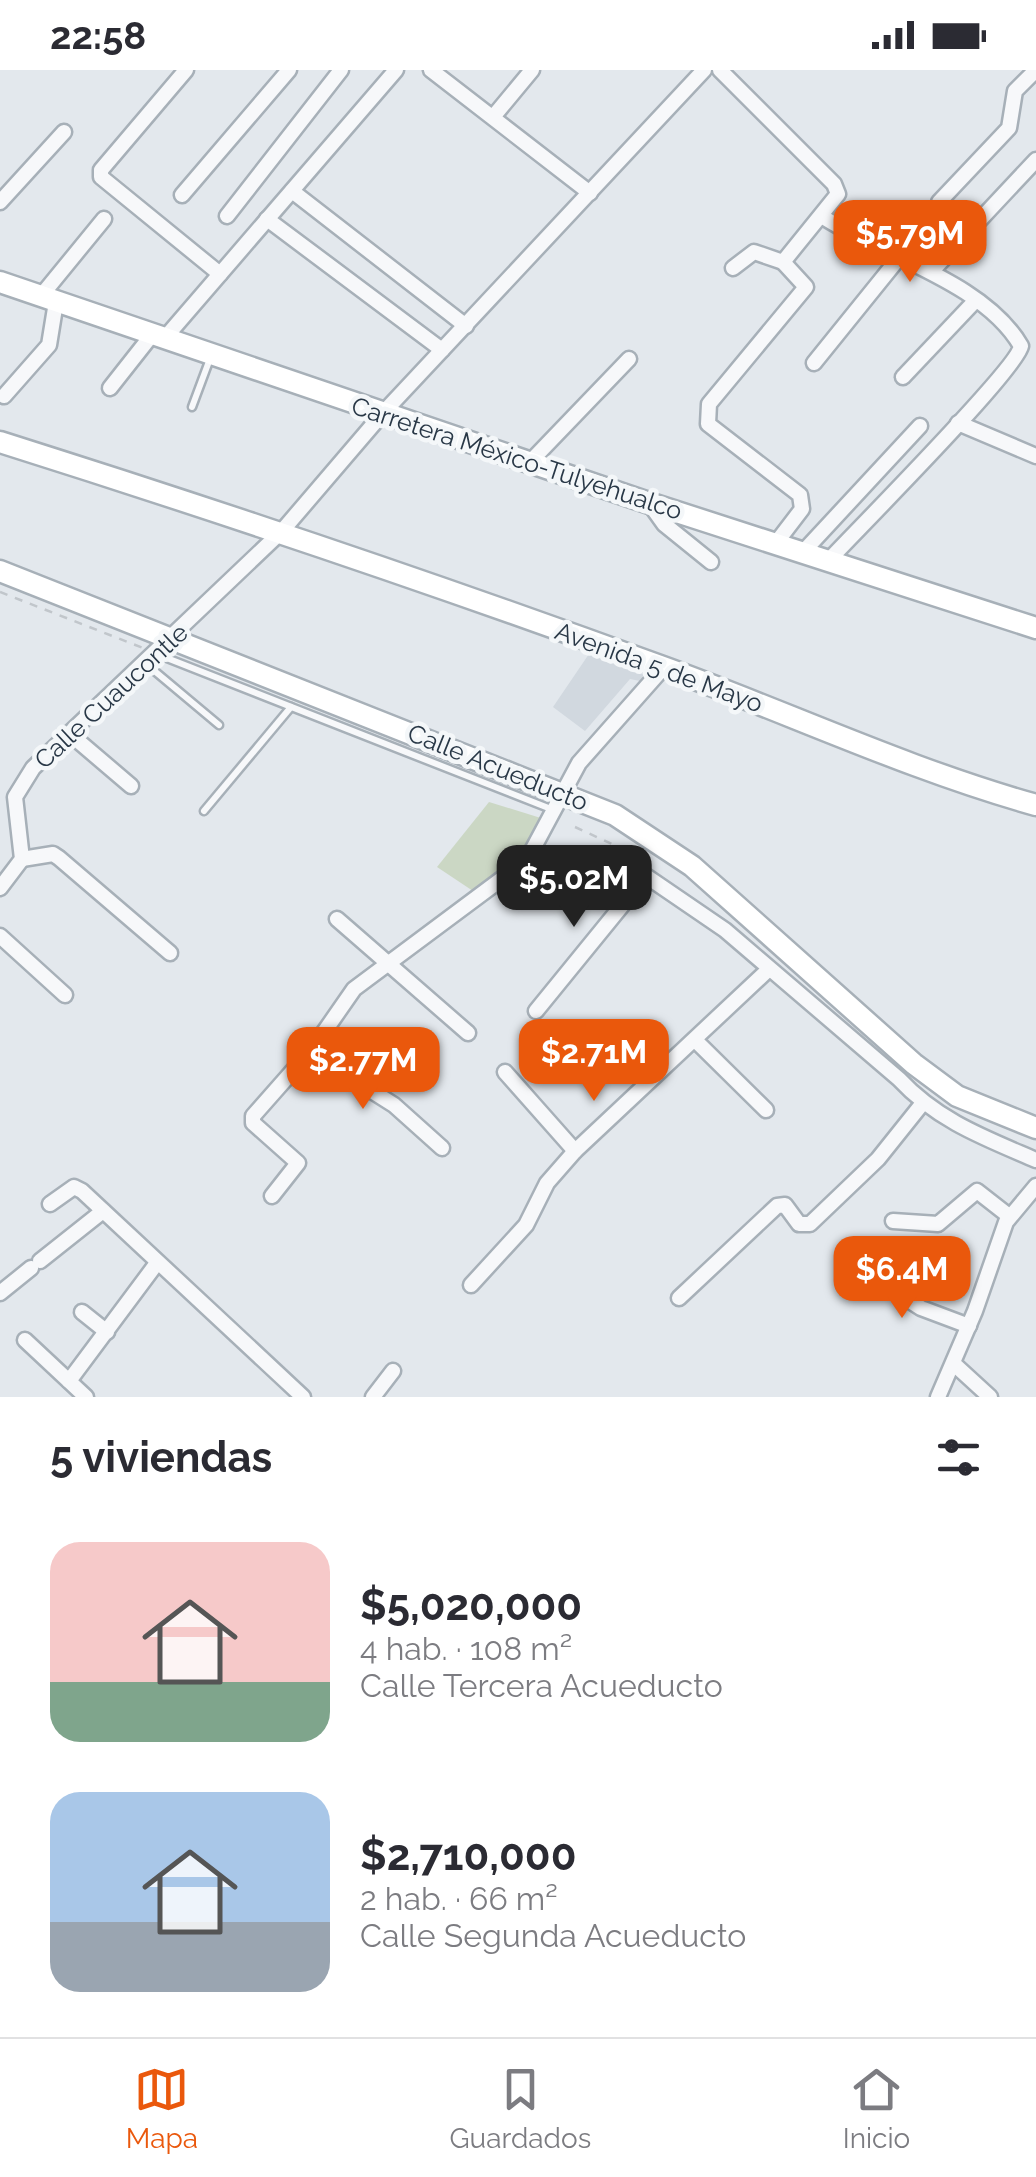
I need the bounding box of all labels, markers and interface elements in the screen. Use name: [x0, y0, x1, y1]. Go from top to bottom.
text: 22:58: [50, 13, 146, 58]
pin: $5.79M: [829, 200, 991, 285]
text: $5.79M: [855, 214, 965, 251]
street label: Carretera México-Tulyehualco: [348, 390, 686, 526]
street label: Avenida 5 de Mayo: [551, 615, 767, 719]
street label: Calle Cuaucontle: [28, 617, 194, 775]
street label: Calle Acueducto: [404, 717, 592, 817]
pin: $5.02M: [493, 845, 655, 930]
text: $5.02M: [519, 859, 629, 896]
pin: $2.71M: [513, 1019, 675, 1104]
pin: $2.77M: [282, 1027, 444, 1112]
text: $2.71M: [541, 1033, 647, 1070]
text: $2.77M: [309, 1041, 417, 1078]
pin: $6.4M: [832, 1236, 972, 1321]
text: $6.4M: [856, 1250, 948, 1287]
icon: filters: [931, 1430, 986, 1485]
text: 5 viviendas: [50, 1433, 272, 1482]
text: $5,020,000: [360, 1581, 582, 1630]
icon: home: [130, 1582, 250, 1702]
text: 4 hab. · 108 m²: [360, 1630, 572, 1667]
text: Calle Tercera Acueducto: [360, 1667, 723, 1704]
text: $2,710,000: [360, 1831, 576, 1880]
icon: home: [130, 1832, 250, 1952]
text: 2 hab. · 66 m²: [360, 1880, 558, 1917]
text: Calle Segunda Acueducto: [360, 1917, 746, 1954]
tab: Mapa: [126, 2062, 198, 2155]
tab: Guardados: [450, 2062, 591, 2155]
tab: Inicio: [843, 2062, 910, 2155]

